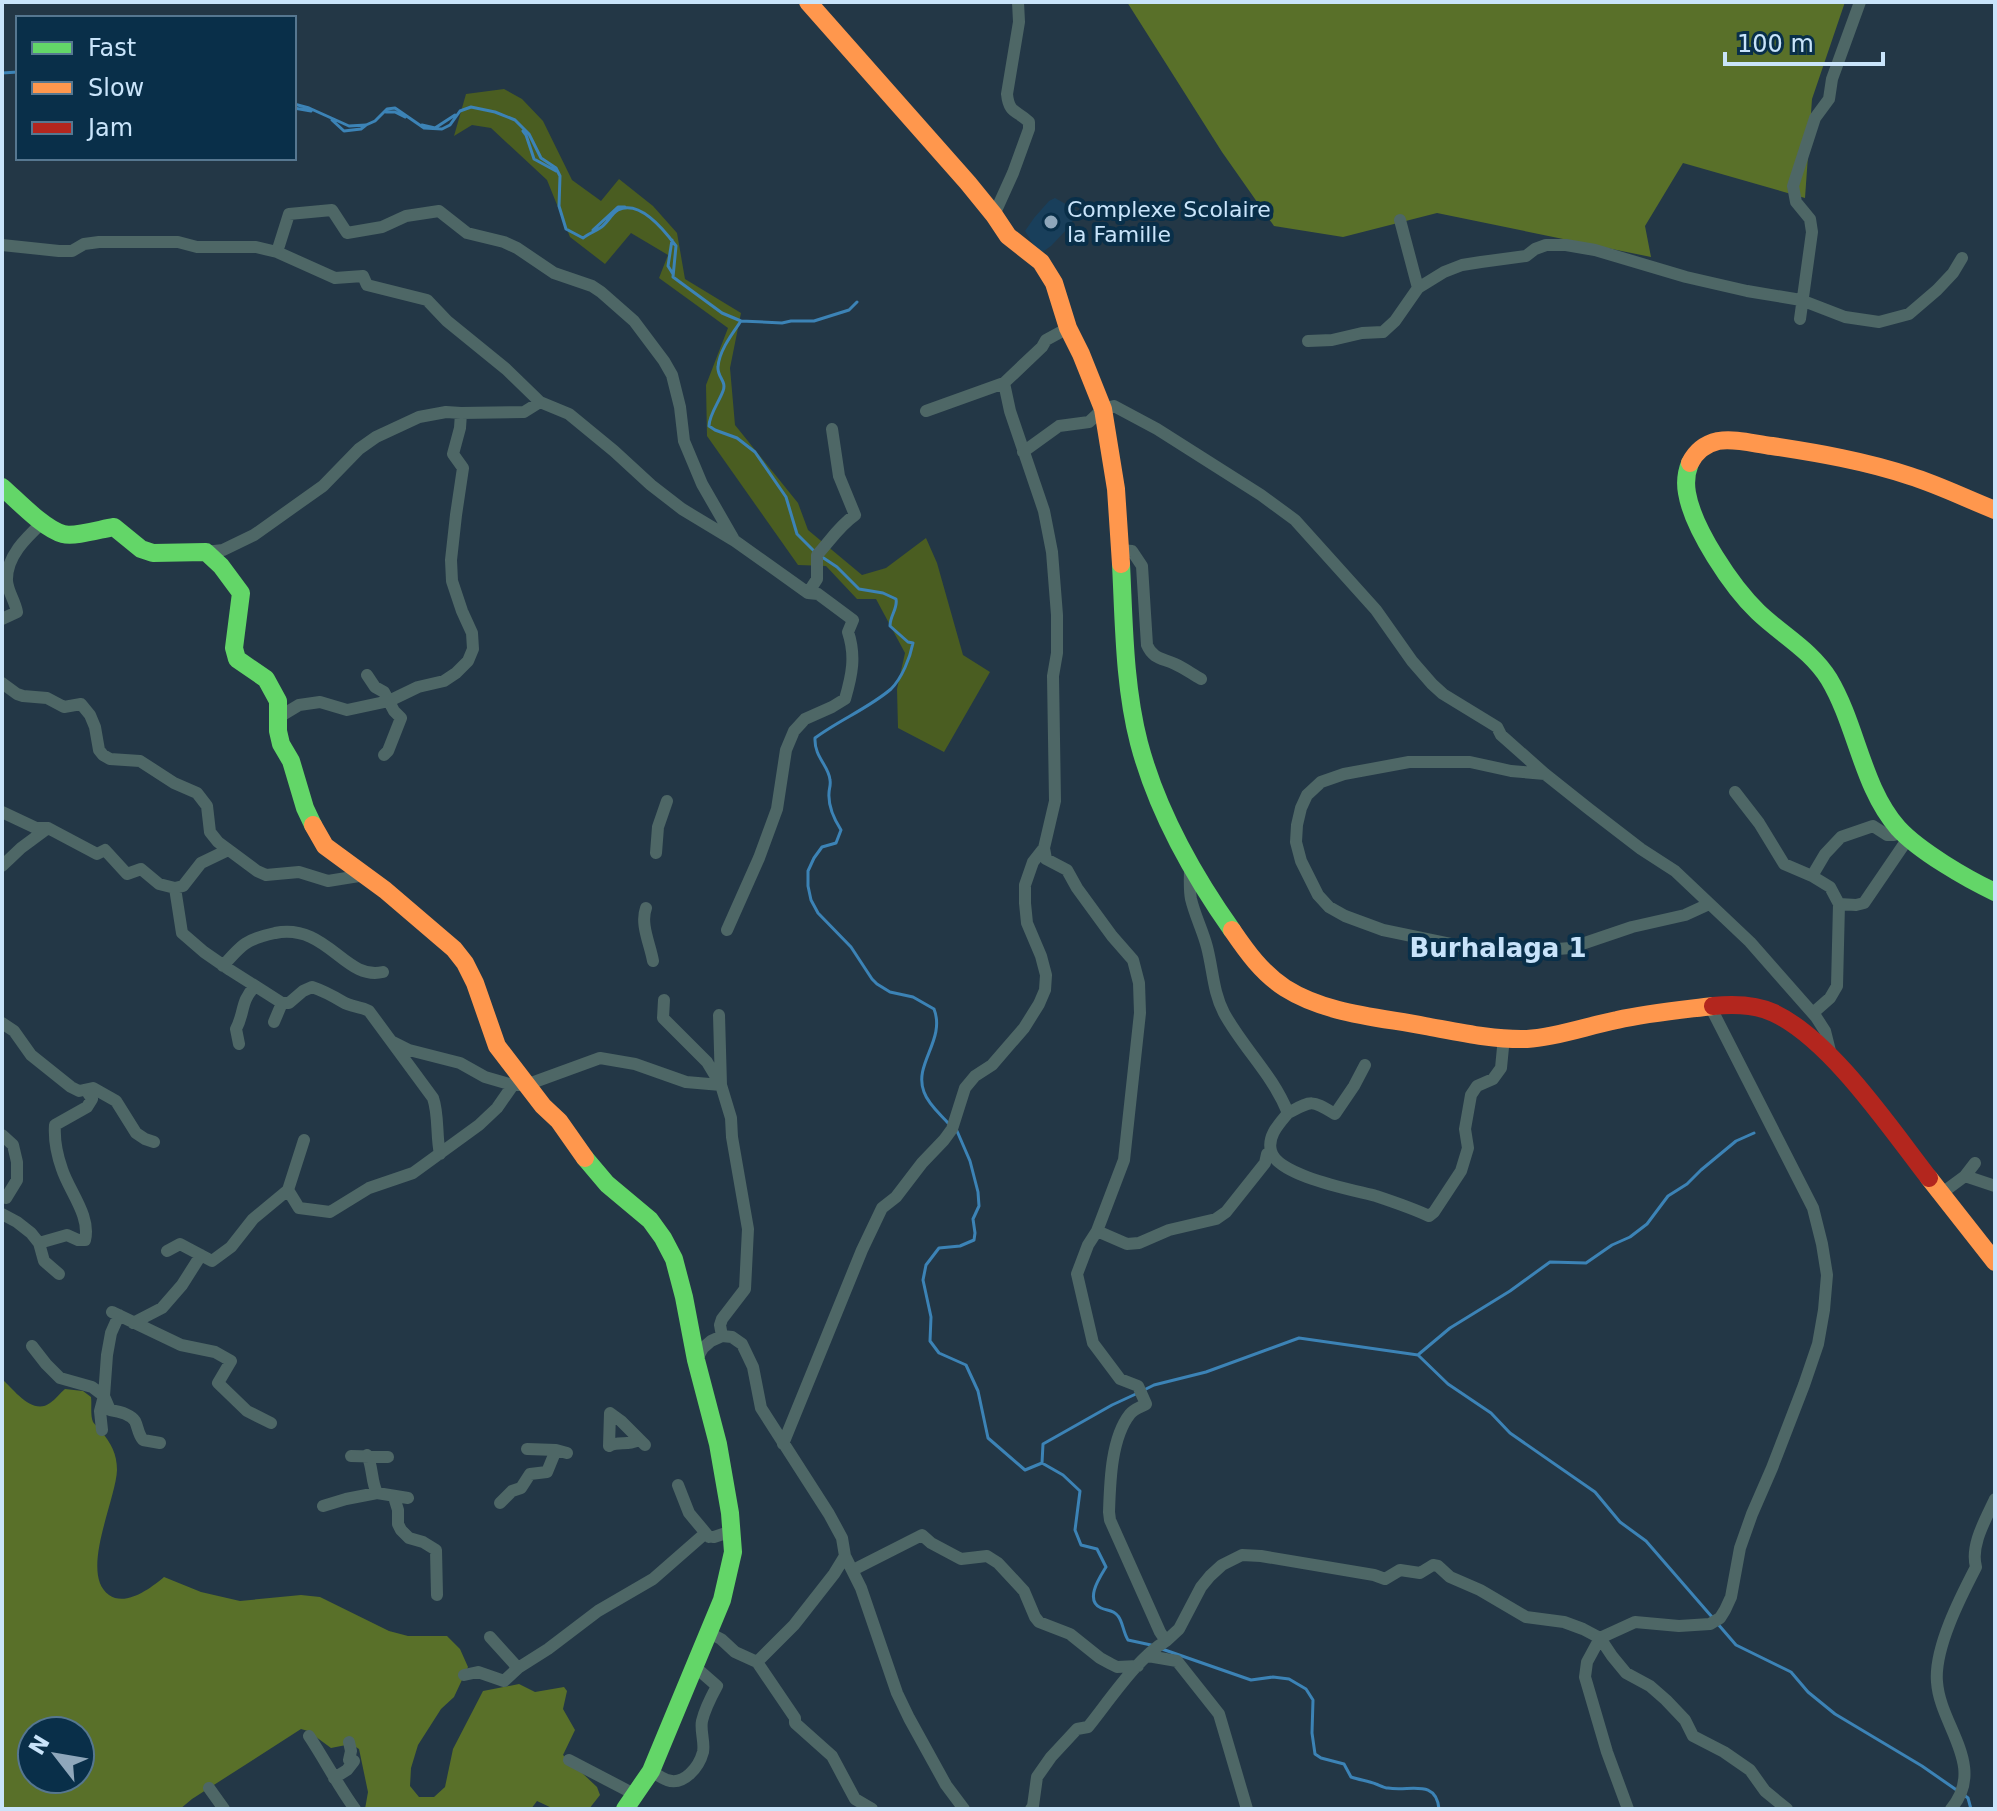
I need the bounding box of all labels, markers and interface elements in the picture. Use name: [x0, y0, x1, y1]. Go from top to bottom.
legend: [16, 16, 296, 160]
scale bar: [1725, 16, 1883, 66]
text: 100 m: [1737, 30, 1814, 58]
text: Fast: [88, 34, 136, 62]
text: Slow: [88, 74, 144, 102]
text: Jam: [86, 114, 133, 142]
place label: Complexe Scolaire la Famille: [1067, 197, 1271, 247]
marker: Complexe Scolaire la Famille: [1042, 213, 1060, 231]
district label: Burhalaga 1: [1410, 933, 1586, 963]
north arrow: [16, 1715, 96, 1795]
text: N: [24, 1731, 55, 1759]

